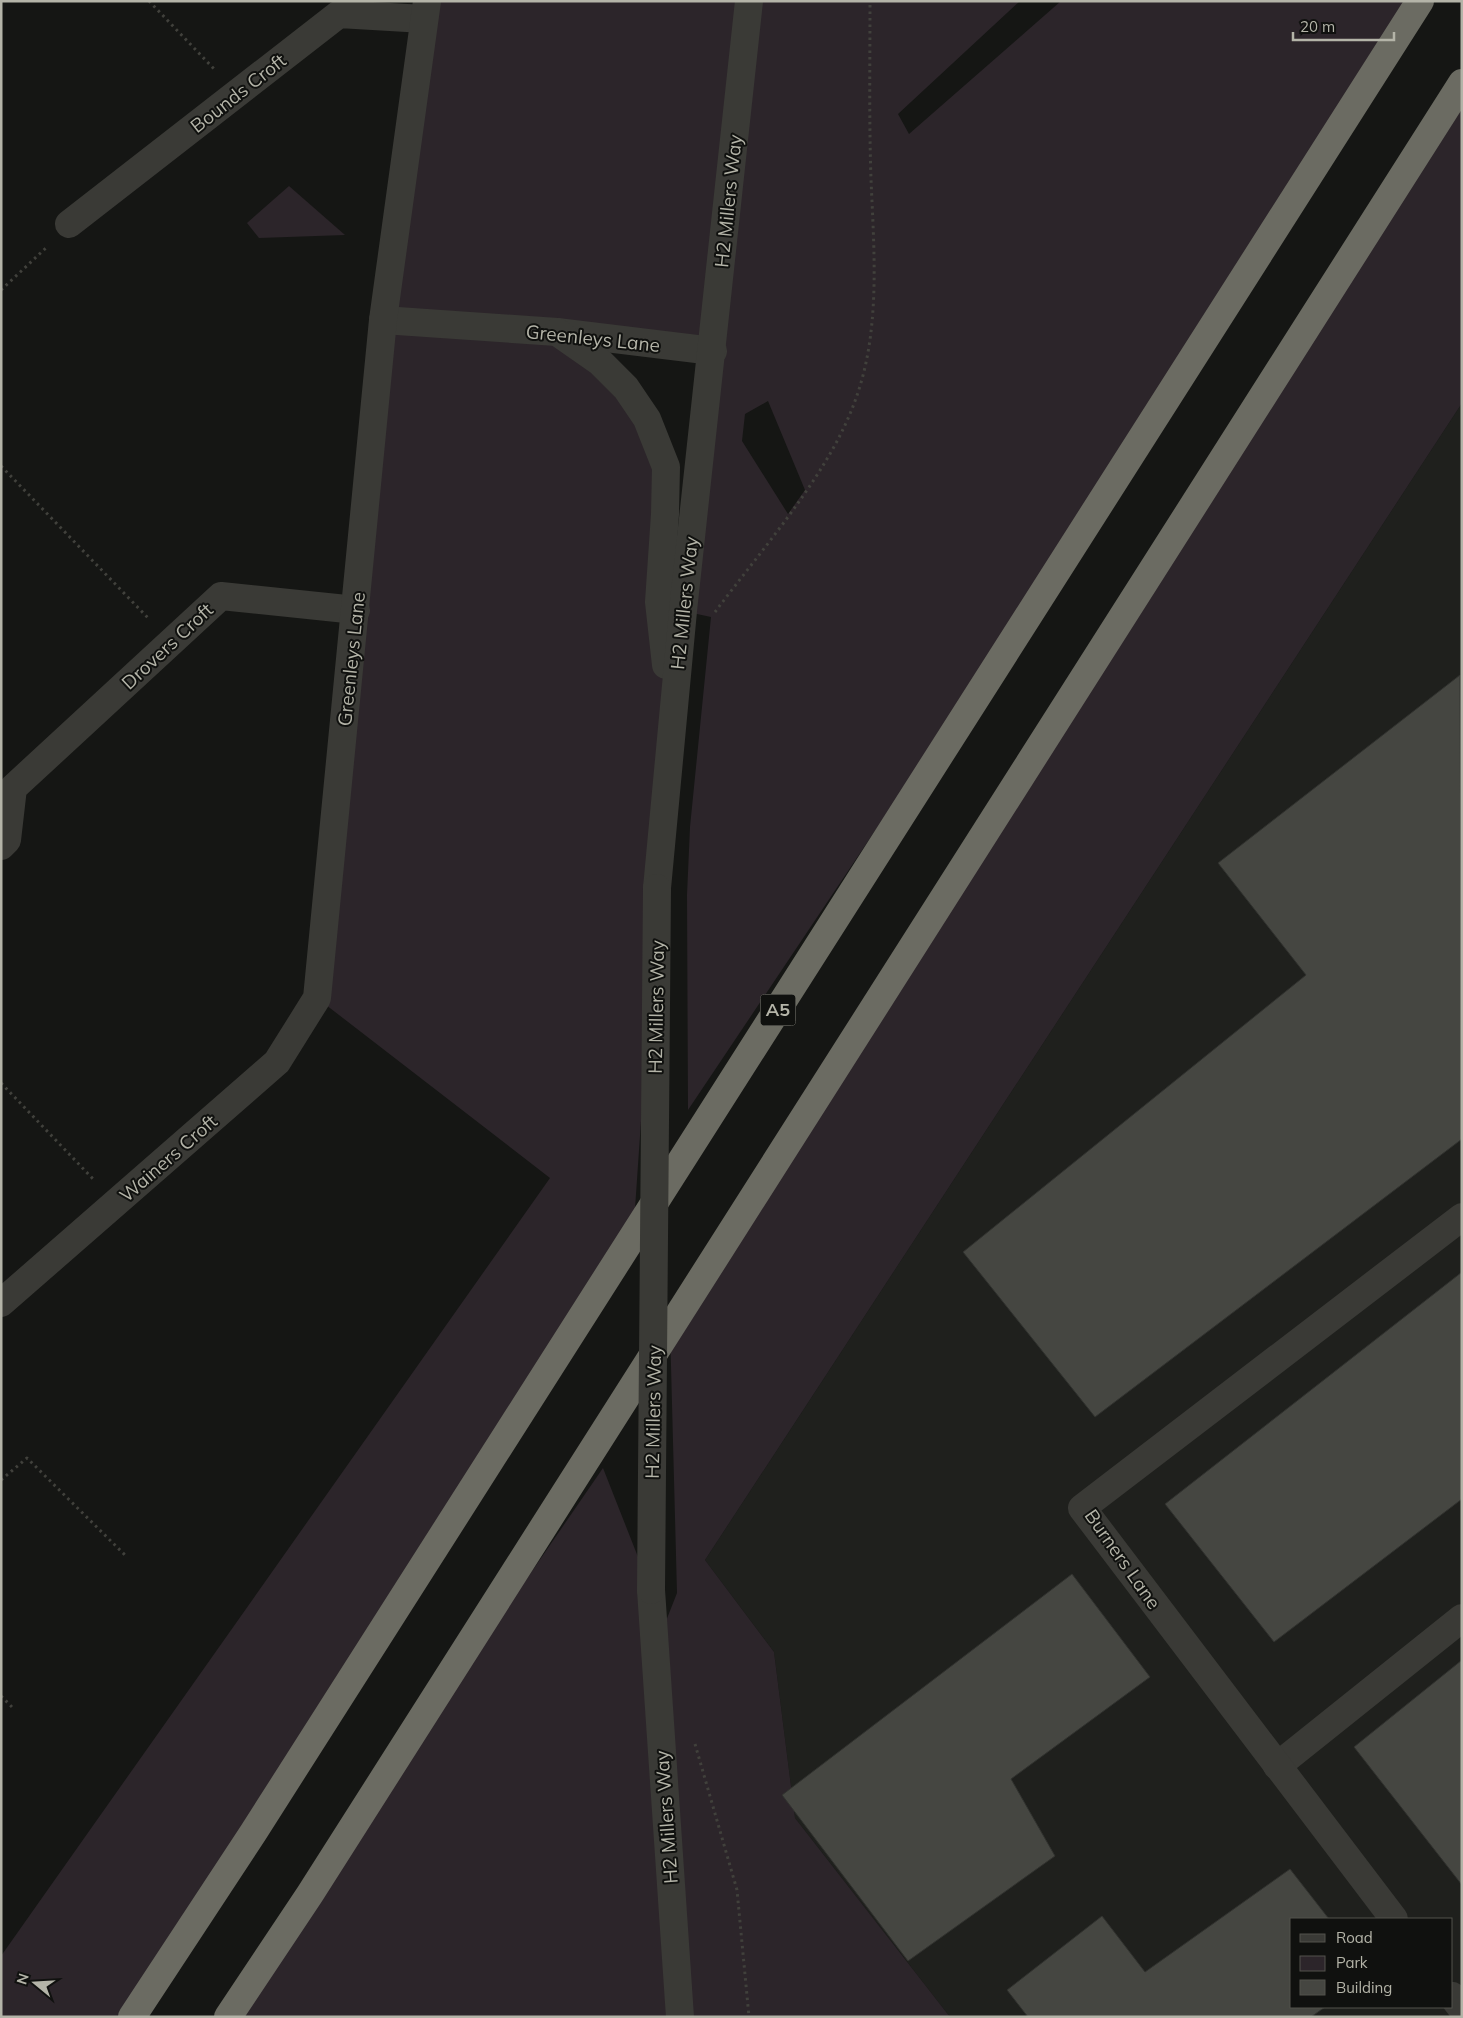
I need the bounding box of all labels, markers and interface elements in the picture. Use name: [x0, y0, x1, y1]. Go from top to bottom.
scale bar: [1293, 10, 1394, 42]
text: 20 m: [1300, 17, 1335, 36]
street label: Bounds Croft: [185, 48, 291, 138]
street label: H2 Millers Way: [709, 133, 747, 269]
street label: Greenleys Lane: [525, 319, 661, 357]
street label: H2 Millers Way: [665, 535, 703, 671]
street label: Greenleys Lane: [332, 591, 370, 727]
street label: Drovers Croft: [116, 597, 218, 694]
street label: H2 Millers Way: [643, 940, 669, 1074]
road number: A5: [760, 994, 796, 1026]
street label: Wainers Croft: [114, 1109, 222, 1207]
street label: H2 Millers Way: [640, 1345, 666, 1479]
street label: Burners Lane: [1080, 1504, 1166, 1614]
street label: H2 Millers Way: [649, 1749, 683, 1885]
legend: [1290, 1918, 1453, 2008]
text: Road: [1336, 1928, 1373, 1947]
text: Park: [1336, 1953, 1368, 1972]
north arrow: [10, 1958, 60, 2008]
text: N: [12, 1971, 33, 1987]
text: Building: [1336, 1978, 1392, 1997]

